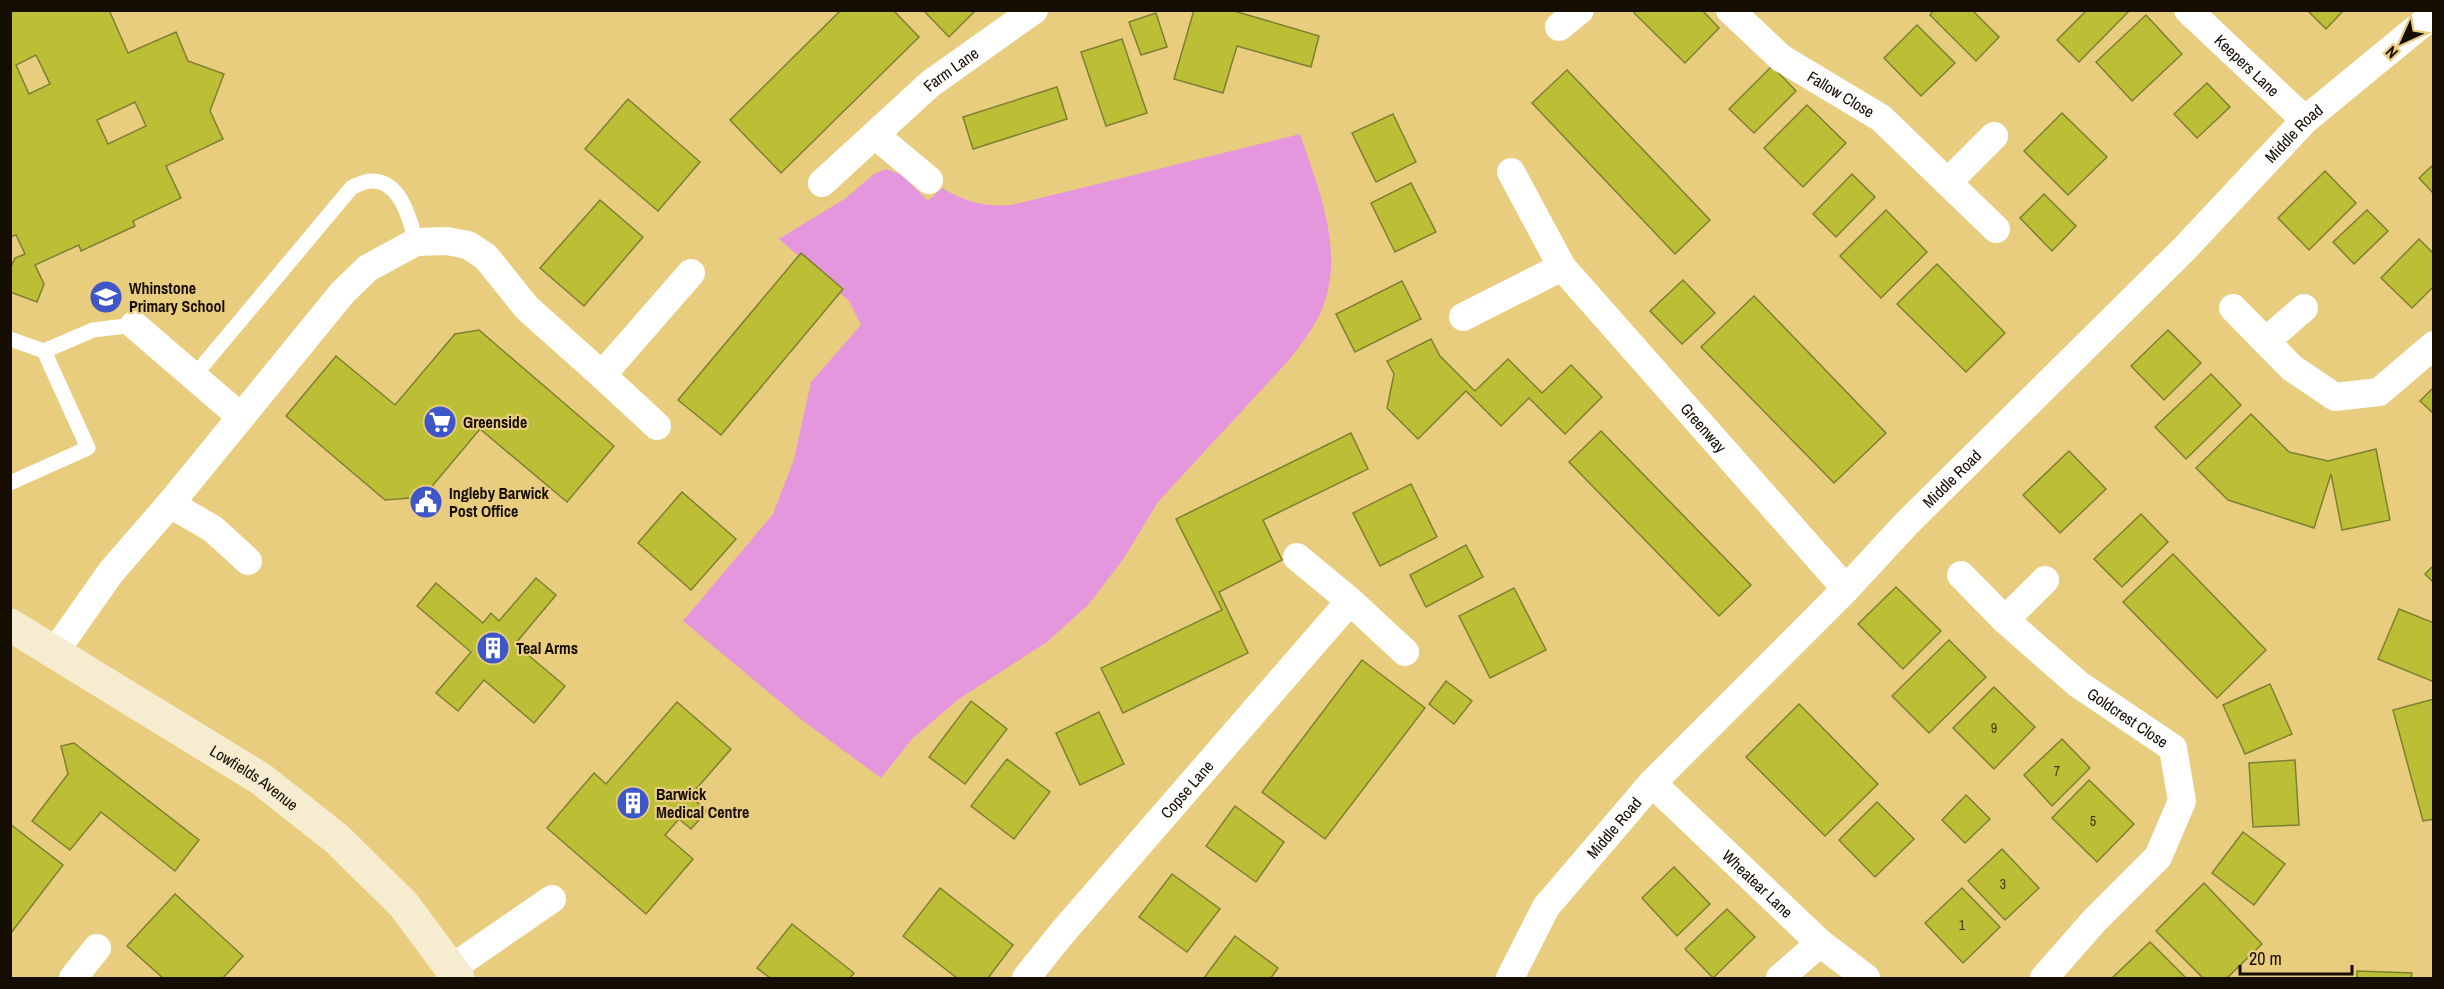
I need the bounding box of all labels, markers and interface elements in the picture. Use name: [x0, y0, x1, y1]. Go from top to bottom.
north arrow: [2372, 12, 2432, 72]
street label: Keepers Lane: [2210, 29, 2284, 101]
text: N: [2380, 41, 2403, 64]
street label: Farm Lane: [918, 42, 983, 96]
street label: Fallow Close: [1803, 65, 1879, 123]
street label: Middle Road: [2260, 99, 2327, 167]
place label: Whinstone Primary School: [129, 277, 225, 317]
school or university icon: Whinstone Primary School: [88, 279, 124, 315]
street label: Greenway: [1676, 398, 1732, 458]
supermarket icon: Greenside: [422, 404, 458, 440]
place label: Greenside: [463, 411, 527, 433]
street label: Middle Road: [1918, 445, 1986, 513]
place label: Ingleby Barwick Post Office: [449, 482, 550, 522]
public building icon: Ingleby Barwick Post Office: [408, 484, 444, 520]
building icon: Teal Arms: [475, 630, 511, 666]
place label: Teal Arms: [516, 637, 578, 659]
street label: Goldcrest Close: [2083, 682, 2173, 753]
house number: 9: [1991, 719, 1997, 737]
street label: Lowfields Avenue: [206, 739, 303, 815]
street label: Copse Lane: [1155, 755, 1218, 823]
house number: 7: [2054, 762, 2060, 780]
place label: Barwick Medical Centre: [656, 783, 749, 823]
building icon: Barwick Medical Centre: [615, 785, 651, 821]
street label: Middle Road: [1581, 792, 1646, 863]
house number: 5: [2090, 812, 2096, 830]
street label: Wheatear Lane: [1718, 845, 1798, 923]
house number: 3: [2000, 875, 2006, 893]
house number: 1: [1959, 916, 1966, 934]
scale bar: [2240, 938, 2352, 976]
text: 20 m: [2249, 946, 2282, 971]

